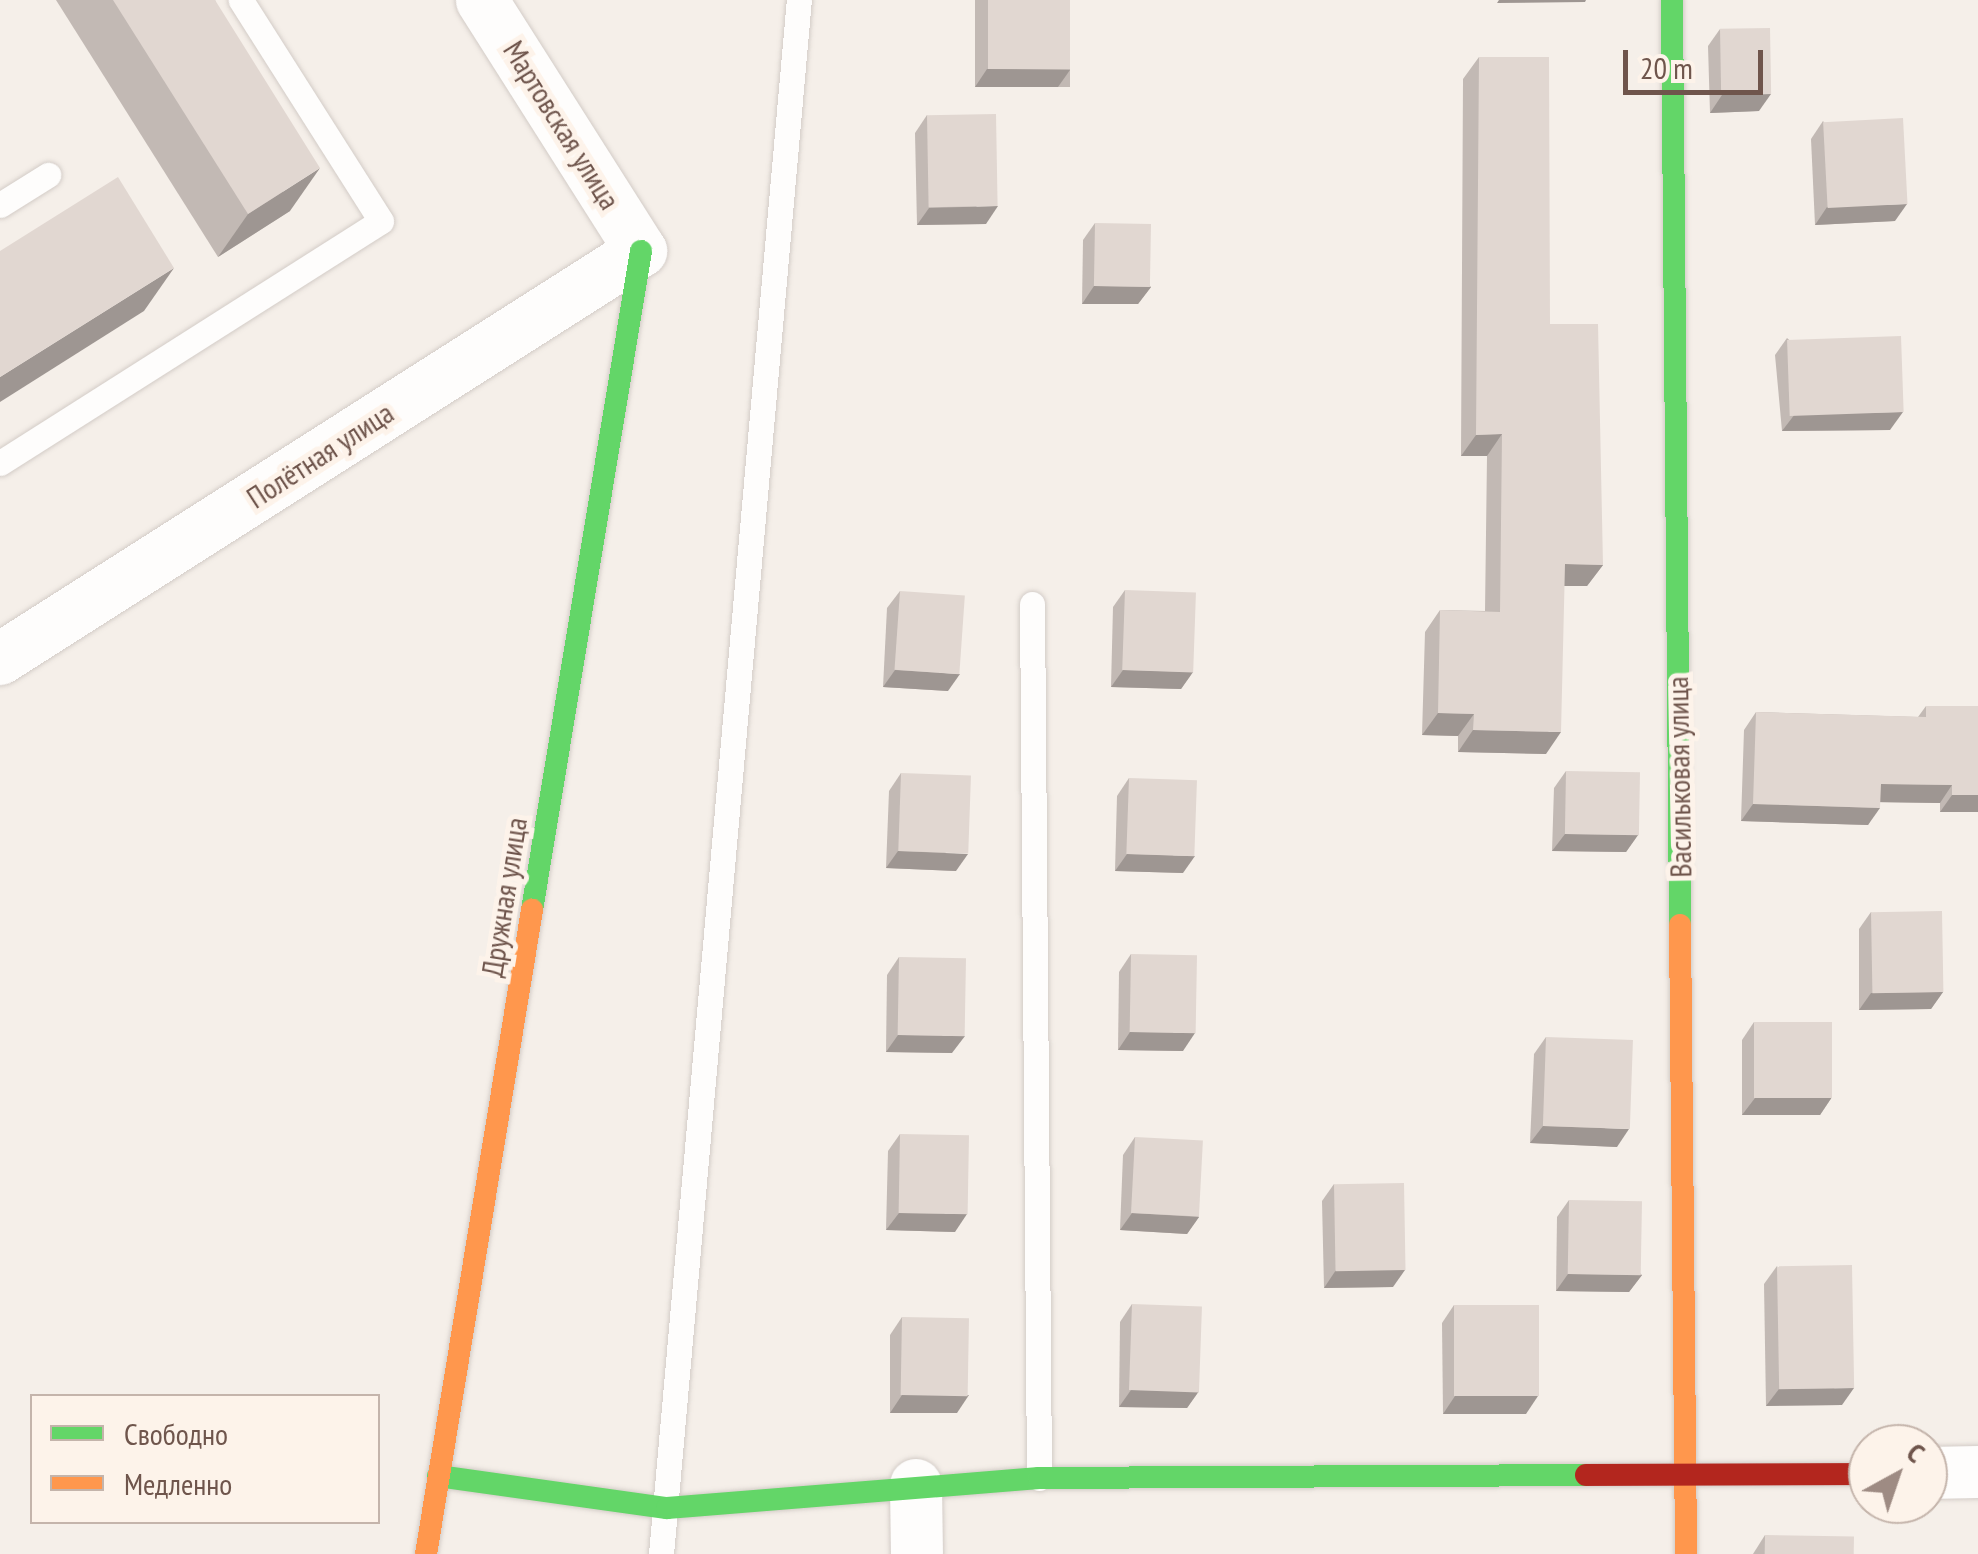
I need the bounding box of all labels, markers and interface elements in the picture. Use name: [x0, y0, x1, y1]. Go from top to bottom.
scale bar: [1628, 30, 1768, 92]
street label: Мартовская улица: [496, 34, 628, 216]
text: 20 m: [1640, 48, 1693, 87]
street label: Полётная улица: [240, 394, 400, 516]
street label: Васильковая улица: [1659, 676, 1699, 878]
street label: Дружная улица: [474, 815, 534, 979]
legend: [30, 1394, 380, 1524]
text: Свободно: [124, 1414, 228, 1453]
north arrow: [1848, 1424, 1948, 1524]
text: С: [1900, 1434, 1933, 1470]
text: Медленно: [124, 1464, 232, 1503]

